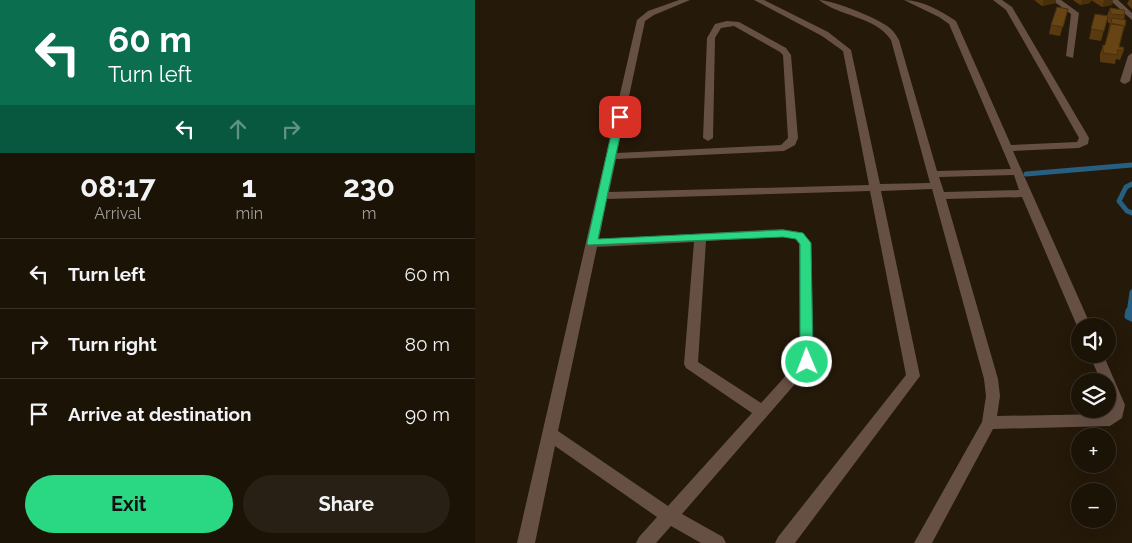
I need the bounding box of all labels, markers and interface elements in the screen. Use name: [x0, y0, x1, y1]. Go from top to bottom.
text: 60 m: [108, 19, 192, 60]
icon: left: [25, 20, 90, 85]
text: Turn left: [108, 61, 192, 87]
pin: [599, 96, 641, 138]
icon: arrive: [606, 103, 634, 131]
icon: left: [171, 115, 199, 143]
icon: ahead: [224, 115, 252, 143]
icon: right: [277, 115, 305, 143]
text: 08:17: [80, 169, 156, 204]
text: 1: [242, 169, 257, 204]
text: 230: [343, 169, 395, 204]
text: Arrival: [94, 204, 141, 223]
text: min: [235, 204, 263, 223]
text: m: [362, 204, 376, 223]
icon: left: [25, 260, 53, 288]
text: Turn left: [68, 263, 145, 285]
text: 60 m: [405, 263, 450, 285]
map controls: [1071, 318, 1116, 528]
button: sound: [1071, 318, 1116, 363]
icon: right: [25, 330, 53, 358]
text: Turn right: [68, 333, 157, 355]
text: 80 m: [405, 333, 450, 355]
position arrow: [780, 335, 832, 387]
button: layers: [1071, 373, 1116, 418]
icon: arrive: [25, 400, 53, 428]
text: Arrive at destination: [68, 403, 252, 425]
text: 90 m: [405, 403, 450, 425]
button: +: [1071, 428, 1116, 473]
button: Exit: [25, 475, 233, 533]
button: Share: [243, 475, 450, 533]
button: −: [1071, 483, 1116, 528]

